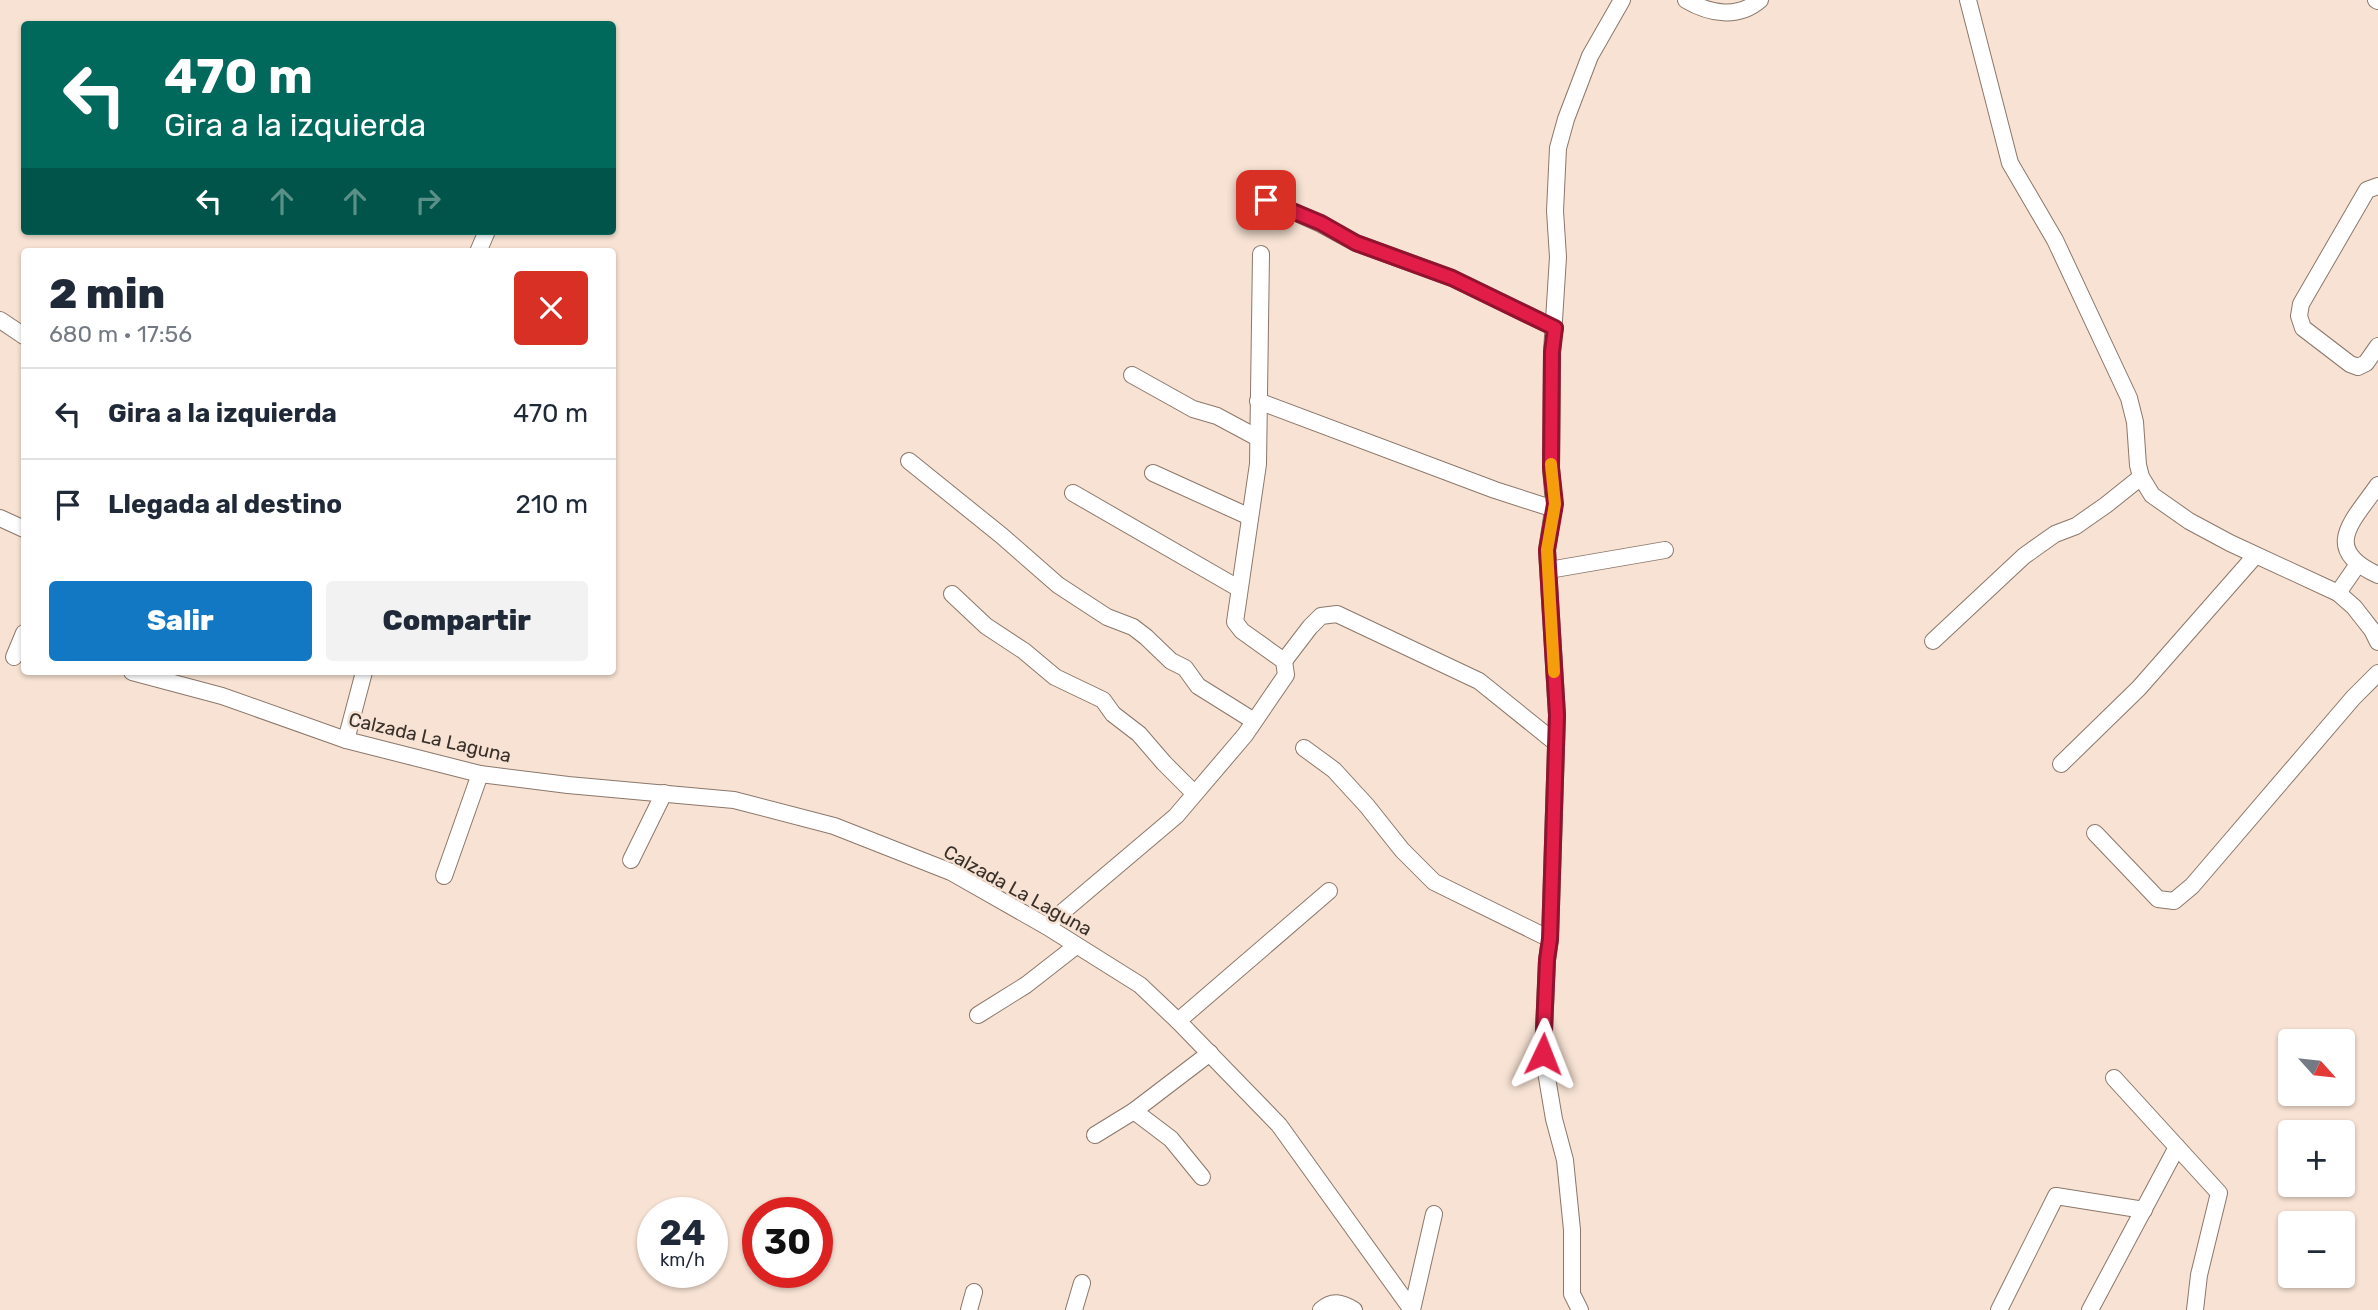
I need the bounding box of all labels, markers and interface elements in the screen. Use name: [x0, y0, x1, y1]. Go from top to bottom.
text: 470 m: [164, 47, 313, 105]
icon: left: [49, 49, 140, 140]
text: Gira a la izquierda: [164, 106, 426, 144]
pin: [1236, 170, 1296, 230]
icon: arrive: [1247, 181, 1285, 219]
icon: left: [190, 182, 228, 220]
icon: ahead: [263, 182, 301, 220]
icon: ahead: [336, 182, 374, 220]
icon: right: [409, 182, 447, 220]
text: 2 min: [49, 269, 165, 319]
button: close: [514, 271, 588, 345]
text: 680 m · 17:56: [49, 320, 192, 348]
icon: left: [49, 395, 87, 433]
text: Gira a la izquierda: [108, 398, 337, 429]
text: 470 m: [513, 398, 588, 429]
icon: arrive: [49, 486, 87, 524]
text: Llegada al destino: [108, 489, 342, 520]
text: 210 m: [516, 489, 588, 520]
button: Salir: [49, 581, 312, 661]
button: Compartir: [326, 581, 588, 661]
street label: Calzada La Laguna: [346, 708, 513, 767]
street label: Calzada La Laguna: [940, 840, 1096, 941]
position arrow: [1506, 1017, 1580, 1091]
north arrow: [2278, 1029, 2356, 1106]
map controls: [2278, 1029, 2355, 1288]
button: +: [2278, 1120, 2355, 1197]
speed limit sign: 30: [742, 1197, 833, 1288]
button: −: [2278, 1211, 2355, 1288]
text: 24: [659, 1212, 706, 1254]
text: km/h: [660, 1249, 705, 1271]

